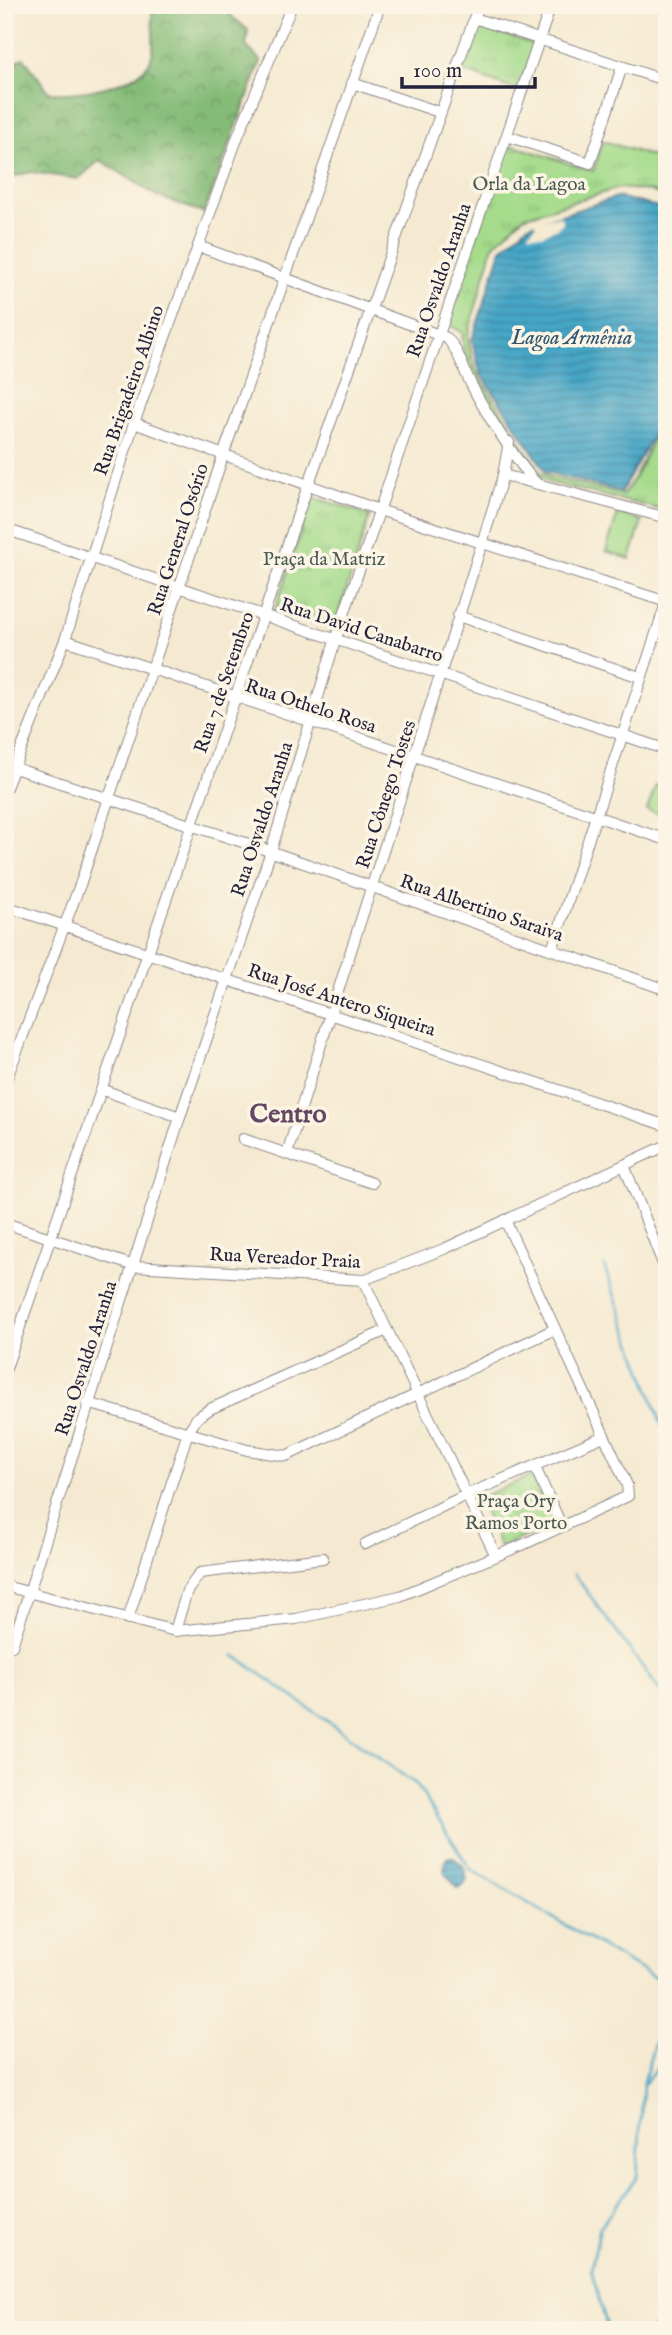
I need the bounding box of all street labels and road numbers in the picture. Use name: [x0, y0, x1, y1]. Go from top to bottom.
street label: Rua Osvaldo Aranha: [402, 200, 478, 361]
street label: Rua Brigadeiro Albino: [89, 302, 170, 479]
street label: Rua General Osório: [143, 460, 215, 619]
street label: Rua David Canabarro: [277, 593, 446, 669]
street label: Rua 7 de Setembro: [189, 609, 260, 757]
street label: Rua Othelo Rosa: [242, 674, 380, 740]
street label: Rua Cônego Tostes: [352, 717, 422, 872]
street label: Rua Osvaldo Aranha: [227, 738, 300, 900]
street label: Rua Albertino Saraiva: [396, 870, 567, 948]
street label: Rua José Antero Siqueira: [244, 959, 439, 1043]
street label: Rua Vereador Praia: [209, 1243, 362, 1275]
street label: Rua Osvaldo Aranha: [51, 1277, 124, 1439]

